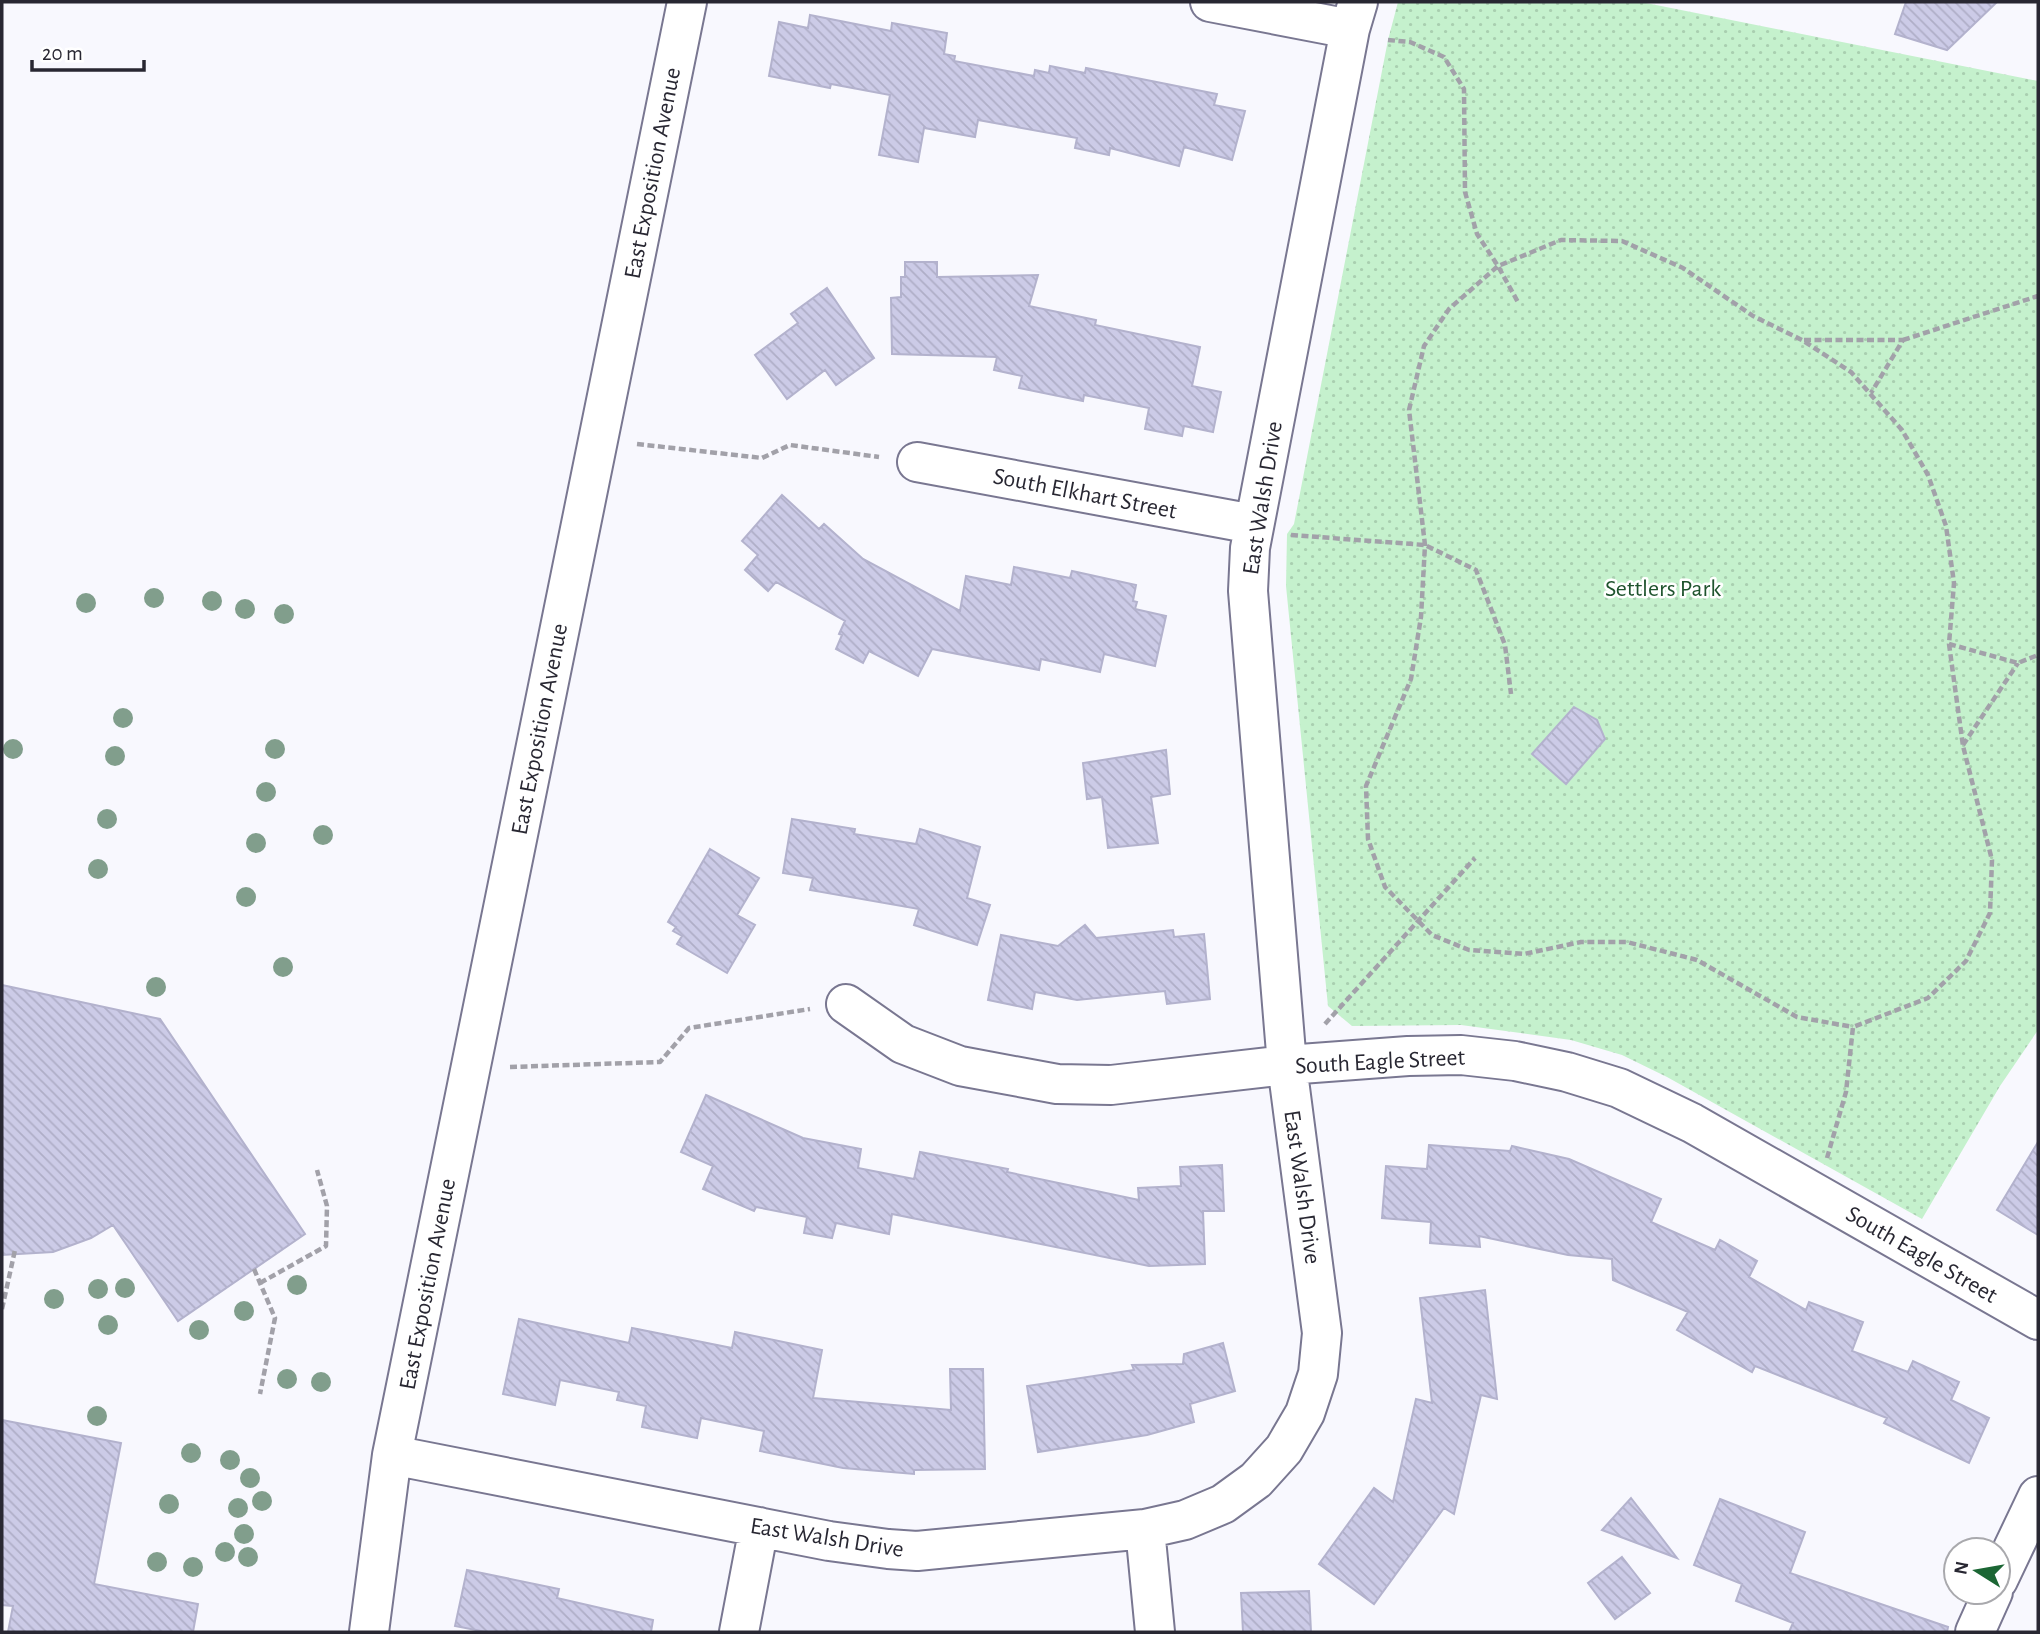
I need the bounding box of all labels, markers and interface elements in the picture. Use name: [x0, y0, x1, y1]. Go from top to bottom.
scale bar: [32, 28, 144, 72]
text: 20 m: [42, 43, 83, 64]
street label: East Exposition Avenue: [621, 66, 685, 281]
street label: East Walsh Drive: [1239, 420, 1287, 577]
street label: South Elkhart Street: [991, 464, 1179, 524]
park label: Settlers Park: [1605, 577, 1721, 601]
street label: East Exposition Avenue: [508, 622, 572, 837]
street label: South Eagle Street: [1294, 1046, 1466, 1078]
street label: East Walsh Drive: [1279, 1109, 1325, 1266]
street label: East Exposition Avenue: [396, 1177, 460, 1392]
street label: South Eagle Street: [1842, 1202, 2002, 1308]
street label: East Walsh Drive: [748, 1514, 905, 1562]
north arrow: [1942, 1536, 2012, 1606]
text: N: [1951, 1560, 1972, 1576]

